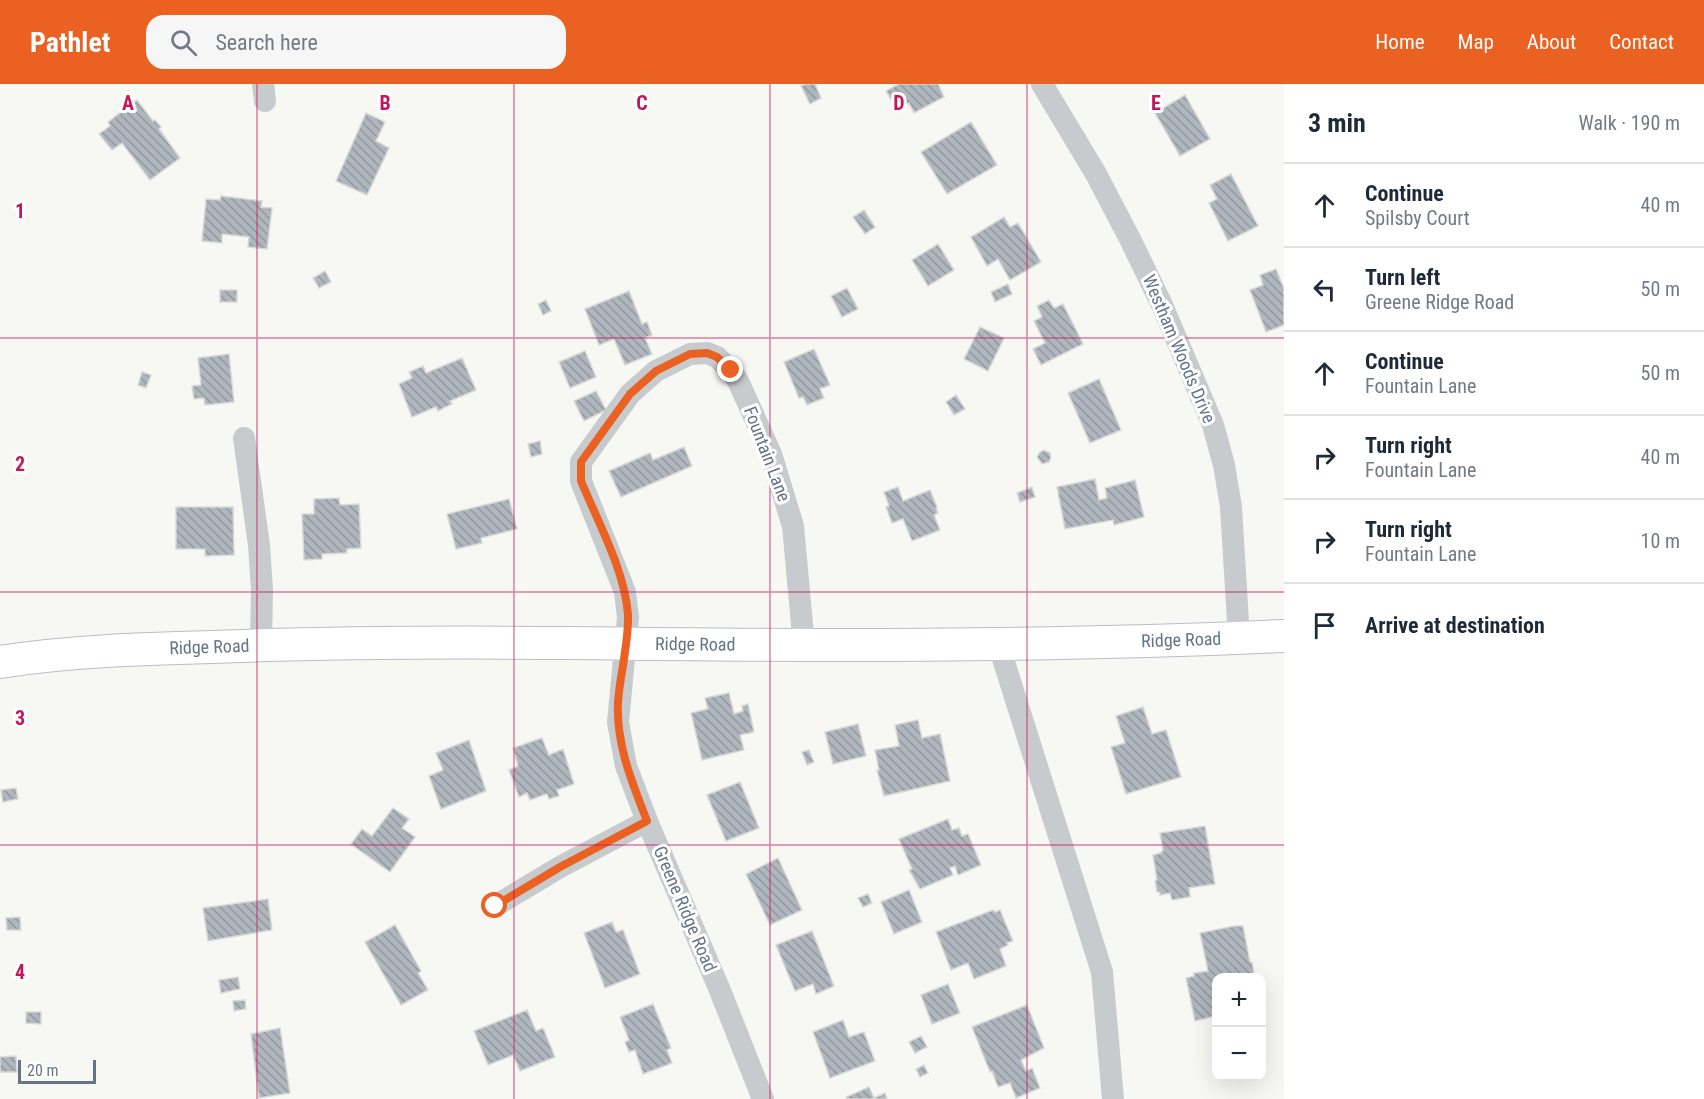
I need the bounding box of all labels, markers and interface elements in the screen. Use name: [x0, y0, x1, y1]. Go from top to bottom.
search box: [146, 15, 566, 69]
text: Pathlet: [30, 26, 110, 59]
icon: search: [167, 26, 200, 59]
text: Search here: [215, 30, 318, 55]
text: Home: [1375, 30, 1425, 54]
text: Map: [1458, 30, 1494, 54]
text: About: [1527, 30, 1576, 54]
text: Contact: [1609, 30, 1674, 54]
text: A: [122, 91, 134, 115]
text: B: [379, 91, 391, 115]
text: C: [636, 91, 648, 115]
text: D: [893, 91, 905, 115]
text: E: [1151, 91, 1161, 115]
text: 3 min: [1308, 108, 1366, 138]
text: Walk · 190 m: [1579, 111, 1680, 135]
text: Continue: [1365, 181, 1444, 206]
icon: ahead: [1308, 189, 1341, 222]
text: 40 m: [1641, 193, 1680, 217]
text: 1: [15, 199, 25, 223]
text: Spilsby Court: [1365, 206, 1470, 230]
text: Turn left: [1365, 265, 1440, 290]
street label: Westham Woods Drive: [1139, 271, 1220, 426]
icon: left: [1308, 273, 1341, 306]
text: 50 m: [1641, 277, 1680, 301]
text: Greene Ridge Road: [1365, 290, 1514, 314]
text: Continue: [1365, 349, 1444, 374]
route end: [717, 356, 743, 382]
icon: ahead: [1308, 357, 1341, 390]
text: 50 m: [1641, 361, 1680, 385]
text: Fountain Lane: [1365, 374, 1476, 398]
street label: Fountain Lane: [740, 403, 795, 504]
text: Turn right: [1365, 433, 1452, 458]
icon: right: [1308, 441, 1341, 474]
text: 40 m: [1641, 445, 1680, 469]
text: 2: [15, 452, 25, 476]
text: Fountain Lane: [1365, 458, 1476, 482]
text: Turn right: [1365, 517, 1452, 542]
icon: right: [1308, 525, 1341, 558]
text: 10 m: [1641, 529, 1680, 553]
text: Fountain Lane: [1365, 542, 1476, 566]
icon: arrive: [1308, 609, 1341, 642]
text: Arrive at destination: [1365, 613, 1545, 638]
street label: Ridge Road: [1141, 628, 1222, 651]
street label: Ridge Road: [655, 633, 735, 655]
street label: Ridge Road: [169, 635, 250, 658]
text: 3: [15, 706, 25, 730]
street label: Greene Ridge Road: [650, 843, 721, 975]
route start: [481, 892, 507, 918]
text: 4: [15, 960, 25, 984]
map controls: [1212, 973, 1266, 1081]
button: +: [1212, 973, 1266, 1027]
button: −: [1212, 1027, 1266, 1081]
scale bar: [18, 1057, 96, 1084]
text: 20 m: [27, 1061, 59, 1080]

